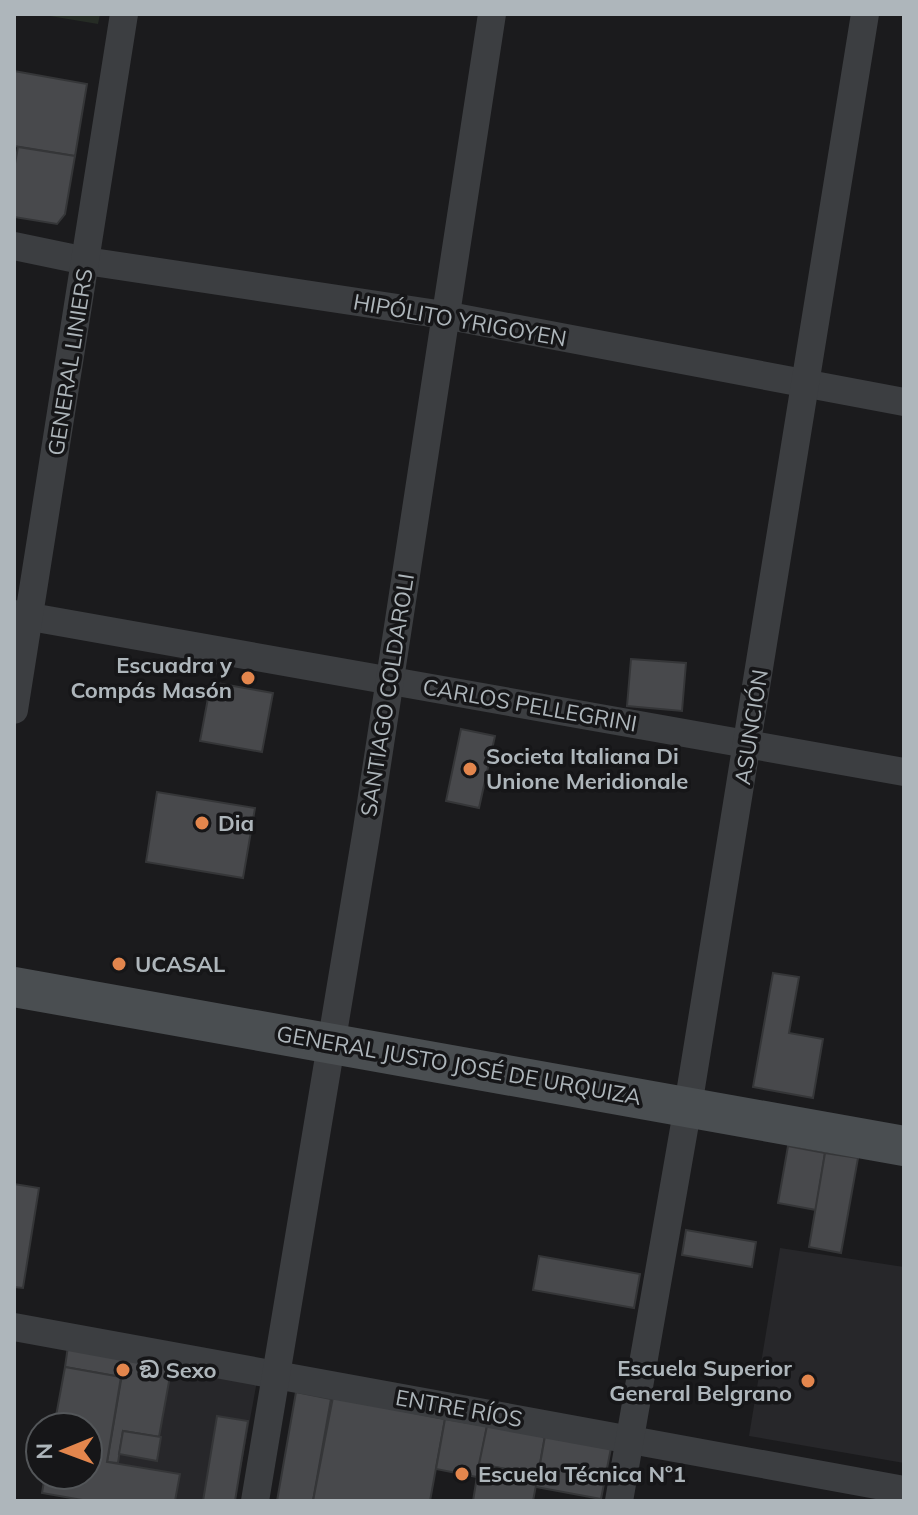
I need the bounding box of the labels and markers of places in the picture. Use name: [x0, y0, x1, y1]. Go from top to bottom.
place label: Escuadra y Compás Masón: [70, 651, 232, 704]
marker: Escuadra y Compás Masón: [239, 669, 257, 687]
place label: Societa Italiana Di Unione Meridionale: [486, 742, 688, 795]
marker: Societa Italiana Di Unione Meridionale: [461, 760, 479, 778]
place label: Dia: [218, 809, 254, 837]
marker: Dia: [193, 814, 211, 832]
place label: UCASAL: [135, 950, 225, 978]
marker: UCASAL: [110, 955, 128, 973]
place label: Escuela Superior General Belgrano: [609, 1354, 792, 1407]
place label: ඞ Sexo: [139, 1356, 217, 1384]
marker: ඞ Sexo: [114, 1361, 132, 1379]
marker: Escuela Superior General Belgrano: [799, 1372, 817, 1390]
place label: Escuela Técnica Nº1: [478, 1460, 686, 1488]
marker: Escuela Técnica Nº1: [453, 1465, 471, 1483]

